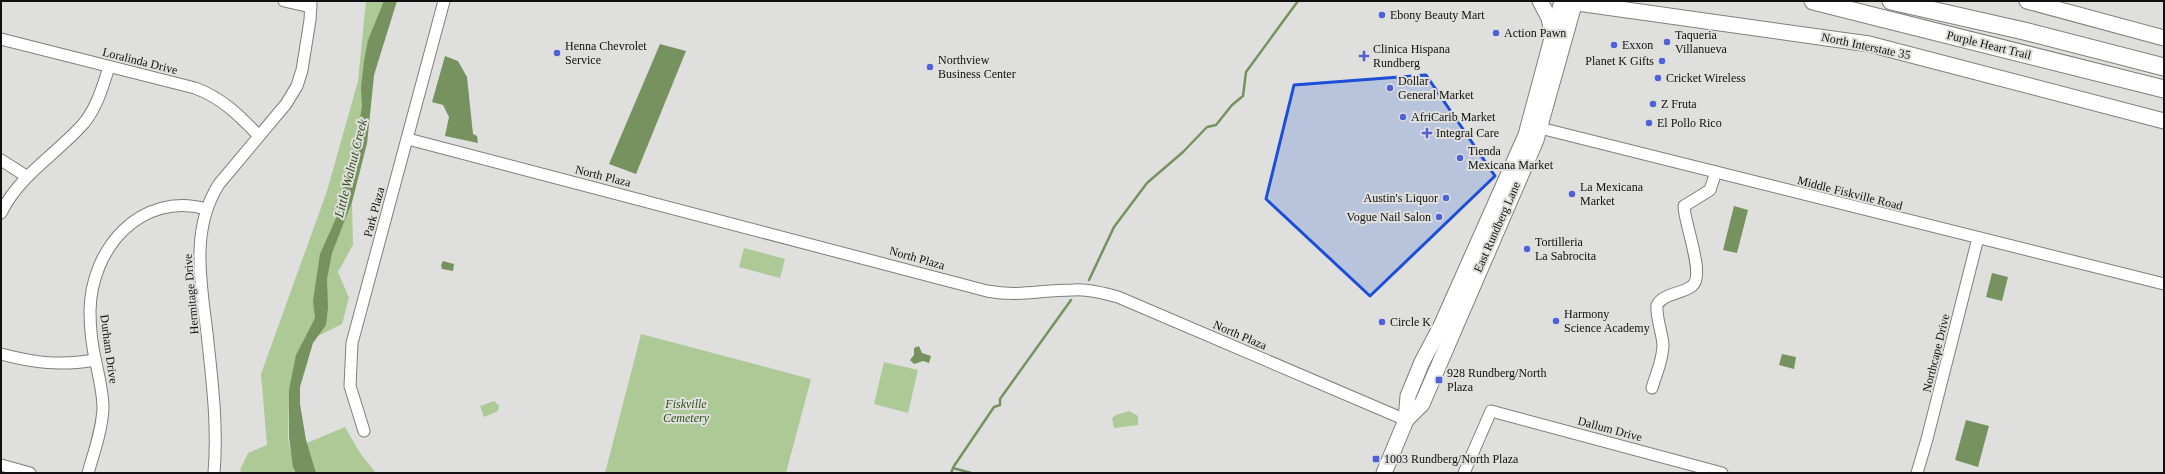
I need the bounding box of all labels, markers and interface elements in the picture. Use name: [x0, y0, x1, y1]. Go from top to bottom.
place label: Ebony Beauty Mart: [1390, 8, 1485, 22]
marker: Ebony Beauty Mart: [1377, 10, 1387, 20]
place label: Action Pawn: [1504, 26, 1566, 40]
marker: Action Pawn: [1491, 28, 1501, 38]
place label: Taqueria Villanueva: [1675, 28, 1728, 56]
street label: Purple Heart Trail: [1945, 28, 2033, 62]
street label: North Interstate 35: [1820, 30, 1912, 62]
marker: Taqueria Villanueva: [1662, 37, 1672, 47]
place label: Exxon: [1622, 38, 1653, 52]
place label: Henna Chevrolet Service: [565, 39, 647, 67]
marker: Exxon: [1609, 40, 1619, 50]
place label: Clinica Hispana Rundberg: [1373, 42, 1451, 70]
street label: Loralinda Drive: [101, 45, 179, 77]
marker: Henna Chevrolet Service: [552, 48, 562, 58]
marker: Clinica Hispana Rundberg: [1358, 50, 1370, 62]
place label: Northview Business Center: [938, 53, 1016, 81]
place label: Planet K Gifts: [1585, 54, 1654, 68]
marker: Planet K Gifts: [1657, 56, 1667, 66]
marker: Northview Business Center: [925, 62, 935, 72]
place label: Cricket Wireless: [1666, 71, 1746, 85]
marker: Cricket Wireless: [1653, 73, 1663, 83]
place label: Dollar General Market: [1398, 74, 1474, 102]
marker: Dollar General Market: [1385, 83, 1395, 93]
place label: Z Fruta: [1661, 97, 1697, 111]
marker: Z Fruta: [1648, 99, 1658, 109]
place label: AfriCarib Market: [1411, 110, 1496, 124]
marker: AfriCarib Market: [1398, 112, 1408, 122]
place label: El Pollo Rico: [1657, 116, 1722, 130]
water label: Little Walnut Creek: [331, 117, 370, 220]
marker: El Pollo Rico: [1644, 118, 1654, 128]
place label: Integral Care: [1436, 126, 1499, 140]
marker: Integral Care: [1421, 127, 1433, 139]
place label: Tienda Mexicana Market: [1468, 144, 1554, 172]
marker: Tienda Mexicana Market: [1455, 153, 1465, 163]
street label: North Plaza: [574, 162, 633, 190]
street label: Middle Fiskville Road: [1796, 173, 1904, 213]
street label: East Rundberg Lane: [1471, 179, 1523, 275]
place label: La Mexicana Market: [1580, 180, 1644, 208]
street label: Park Plaza: [361, 185, 388, 238]
marker: La Mexicana Market: [1567, 189, 1577, 199]
place label: Austin's Liquor: [1364, 191, 1438, 205]
marker: Austin's Liquor: [1441, 193, 1451, 203]
place label: Vogue Nail Salon: [1347, 210, 1431, 224]
marker: Vogue Nail Salon: [1434, 212, 1444, 222]
place label: Tortilleria La Sabrocita: [1535, 235, 1597, 263]
street label: North Plaza: [888, 243, 947, 273]
marker: Tortilleria La Sabrocita: [1522, 244, 1532, 254]
street label: Hermitage Drive: [180, 253, 202, 335]
place label: Harmony Science Academy: [1564, 307, 1650, 335]
street label: Northcape Drive: [1919, 312, 1953, 394]
street label: Durham Drive: [97, 314, 121, 384]
place label: Circle K: [1390, 315, 1431, 329]
marker: Harmony Science Academy: [1551, 316, 1561, 326]
street label: North Plaza: [1211, 317, 1270, 353]
marker: Circle K: [1377, 317, 1387, 327]
place label: 928 Rundberg/North Plaza: [1447, 366, 1546, 394]
marker: 928 Rundberg/North Plaza: [1434, 375, 1444, 385]
park label: Fiskville Cemetery: [663, 397, 710, 425]
street label: Dallum Drive: [1576, 414, 1644, 444]
place label: 1003 Rundberg/North Plaza: [1384, 452, 1519, 466]
marker: 1003 Rundberg/North Plaza: [1371, 454, 1381, 464]

